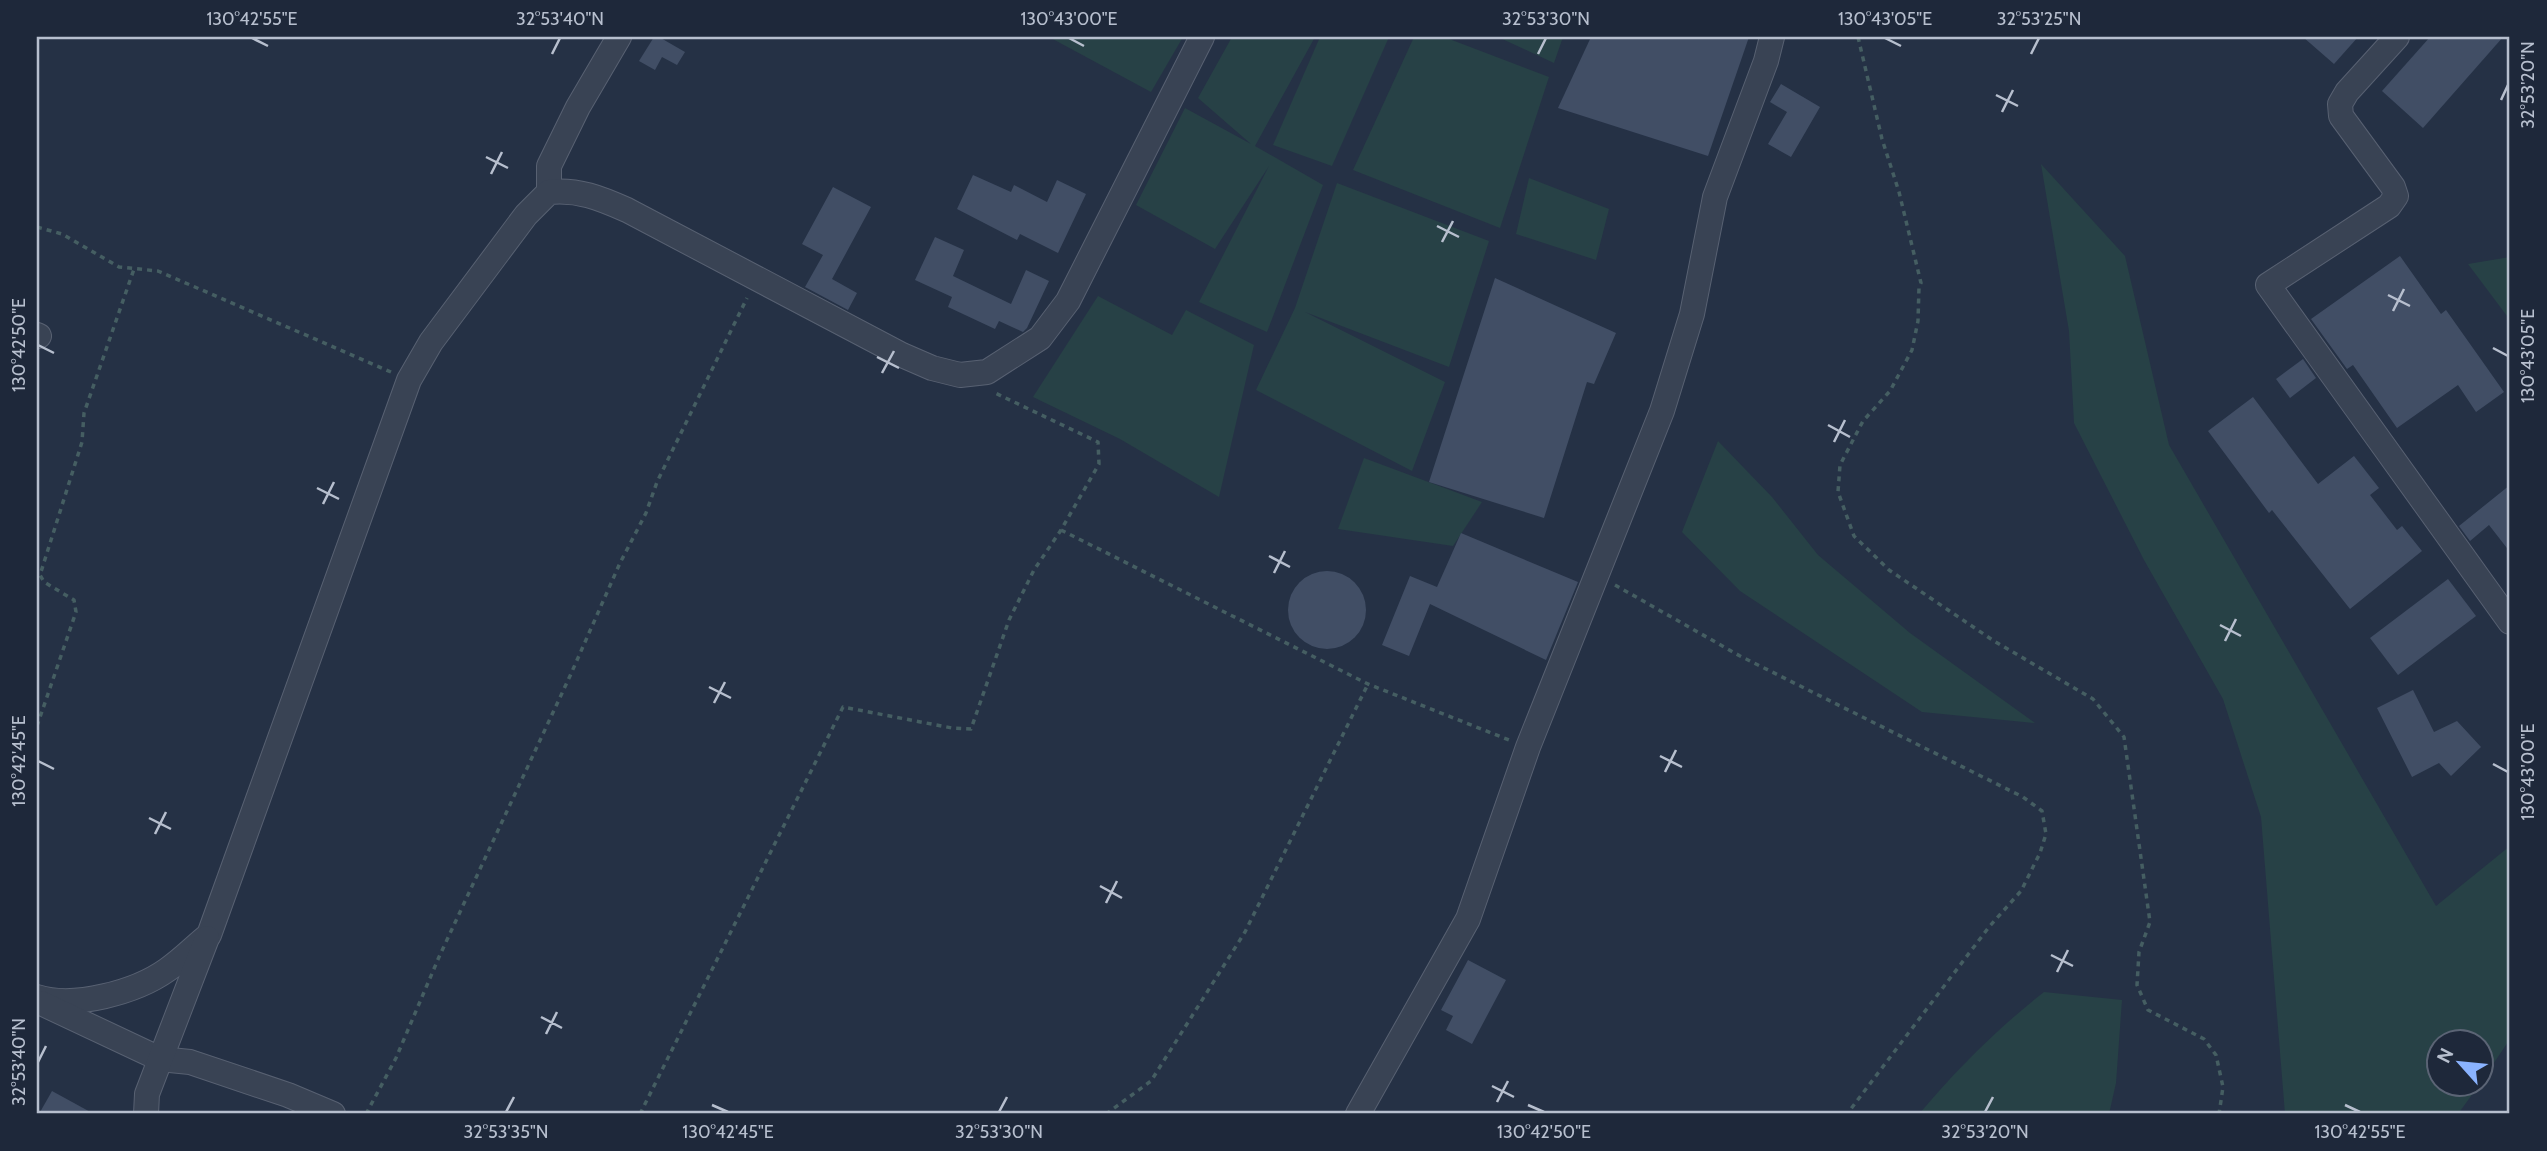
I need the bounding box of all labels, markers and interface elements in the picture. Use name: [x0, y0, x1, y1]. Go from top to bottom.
text: 130°42'55"E: [206, 8, 298, 30]
text: 32°53'40"N: [516, 8, 604, 30]
text: 130°43'00"E: [1020, 8, 1118, 30]
text: 32°53'30"N: [1502, 8, 1590, 30]
text: 130°43'05"E: [1838, 8, 1932, 30]
text: 32°53'25"N: [1997, 8, 2081, 30]
text: 32°53'20"N: [2517, 41, 2539, 129]
text: 130°42'50"E: [8, 298, 30, 392]
text: 130°43'05"E: [2517, 309, 2539, 403]
text: 130°42'45"E: [8, 715, 30, 807]
text: 130°43'00"E: [2517, 723, 2539, 821]
text: 32°53'40"N: [8, 1018, 30, 1106]
north arrow: [2424, 1028, 2494, 1098]
text: N: [2432, 1044, 2459, 1067]
text: 32°53'35"N: [464, 1121, 548, 1143]
text: 130°42'45"E: [682, 1121, 774, 1143]
text: 32°53'30"N: [955, 1121, 1043, 1143]
text: 130°42'50"E: [1497, 1121, 1591, 1143]
text: 32°53'20"N: [1941, 1121, 2029, 1143]
text: 130°42'55"E: [2314, 1121, 2406, 1143]

